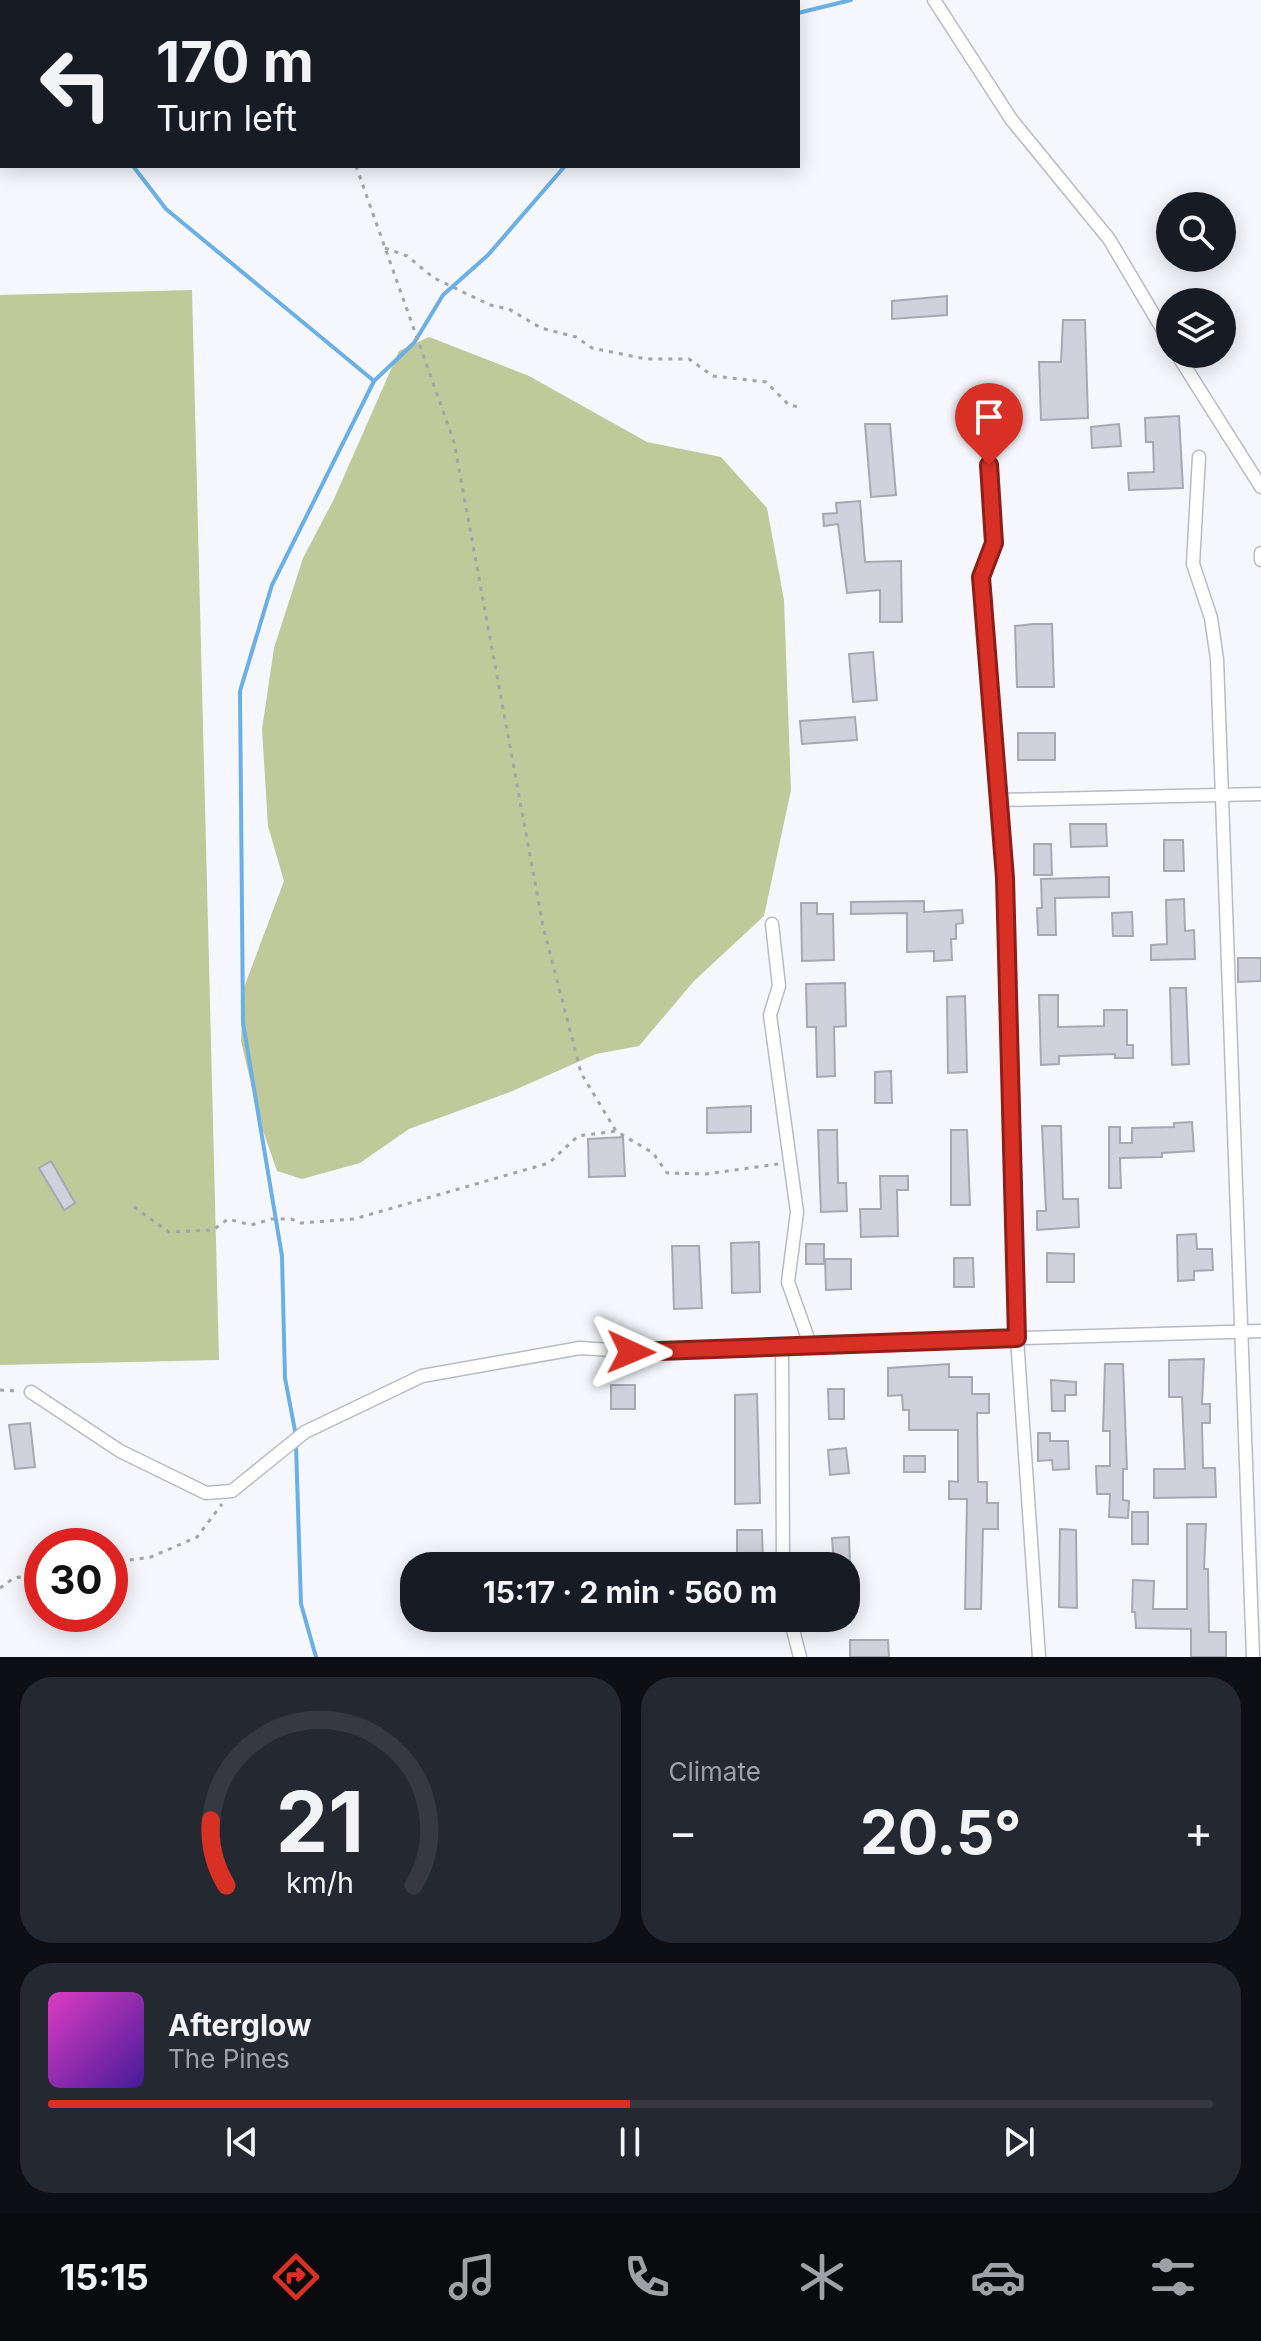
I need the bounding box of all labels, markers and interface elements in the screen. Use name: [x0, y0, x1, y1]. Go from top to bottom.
text: 170 m: [156, 28, 314, 96]
icon: left: [24, 32, 128, 136]
text: Turn left: [156, 96, 297, 140]
map controls: [1156, 192, 1236, 368]
button: search: [1156, 192, 1236, 272]
button: layers: [1156, 288, 1236, 368]
pin: [955, 383, 1023, 465]
icon: arrive: [967, 395, 1011, 439]
position arrow: [589, 1310, 673, 1394]
speed limit sign: 30: [24, 1528, 128, 1632]
text: 15:17 · 2 min · 560 m: [483, 1574, 777, 1610]
text: Climate: [669, 1756, 761, 1787]
text: 21: [276, 1771, 364, 1872]
text: 20.5°: [860, 1796, 1022, 1868]
text: −: [669, 1805, 698, 1859]
text: +: [1184, 1805, 1213, 1859]
text: km/h: [286, 1865, 354, 1900]
text: Afterglow: [168, 2007, 312, 2043]
text: The Pines: [168, 2043, 290, 2074]
icon: previous: [220, 2120, 264, 2164]
icon: pause: [608, 2120, 652, 2164]
icon: next: [997, 2120, 1041, 2164]
icon: directions: [268, 2249, 324, 2305]
icon: music: [444, 2249, 500, 2305]
icon: phone: [619, 2249, 675, 2305]
icon: climate: [794, 2249, 850, 2305]
icon: car: [970, 2249, 1026, 2305]
icon: filters: [1145, 2249, 1201, 2305]
text: 15:15: [60, 2255, 149, 2299]

